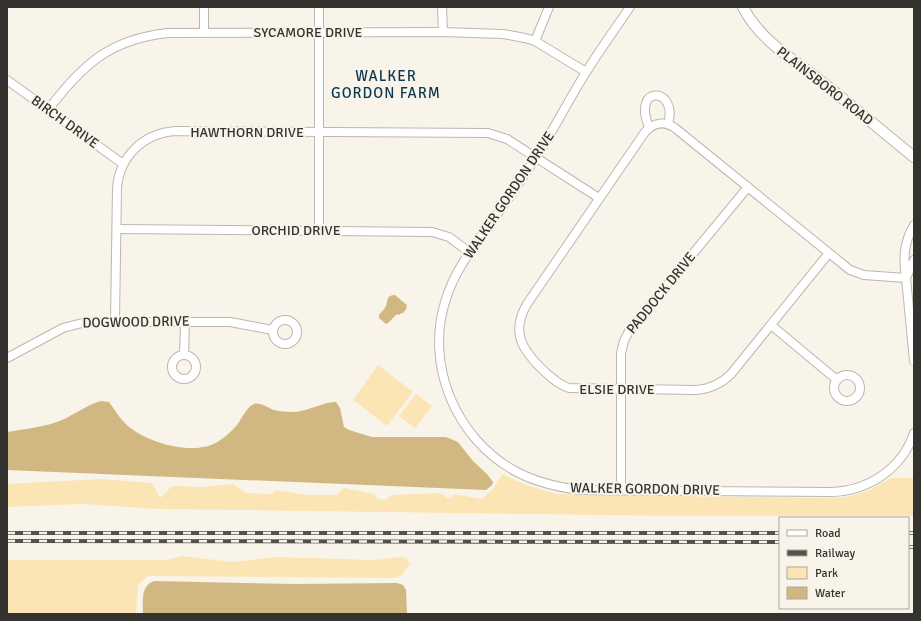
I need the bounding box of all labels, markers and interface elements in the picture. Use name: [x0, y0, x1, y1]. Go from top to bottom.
street label: SYCAMORE DRIVE: [254, 24, 363, 41]
street label: PLAINSBORO ROAD: [773, 43, 877, 129]
district label: WALKER GORDON FARM: [331, 67, 441, 102]
street label: BIRCH DRIVE: [28, 92, 102, 152]
street label: HAWTHORN DRIVE: [190, 124, 304, 141]
street label: WALKER GORDON DRIVE: [460, 128, 558, 262]
street label: ORCHID DRIVE: [251, 222, 341, 239]
street label: PADDOCK DRIVE: [623, 249, 699, 337]
street label: DOGWOOD DRIVE: [82, 313, 190, 331]
street label: ELSIE DRIVE: [579, 381, 655, 398]
street label: WALKER GORDON DRIVE: [570, 479, 720, 499]
legend: [779, 517, 909, 609]
text: Road: [815, 526, 841, 541]
text: Railway: [815, 546, 855, 561]
text: Park: [815, 566, 838, 581]
text: Water: [815, 586, 846, 601]

